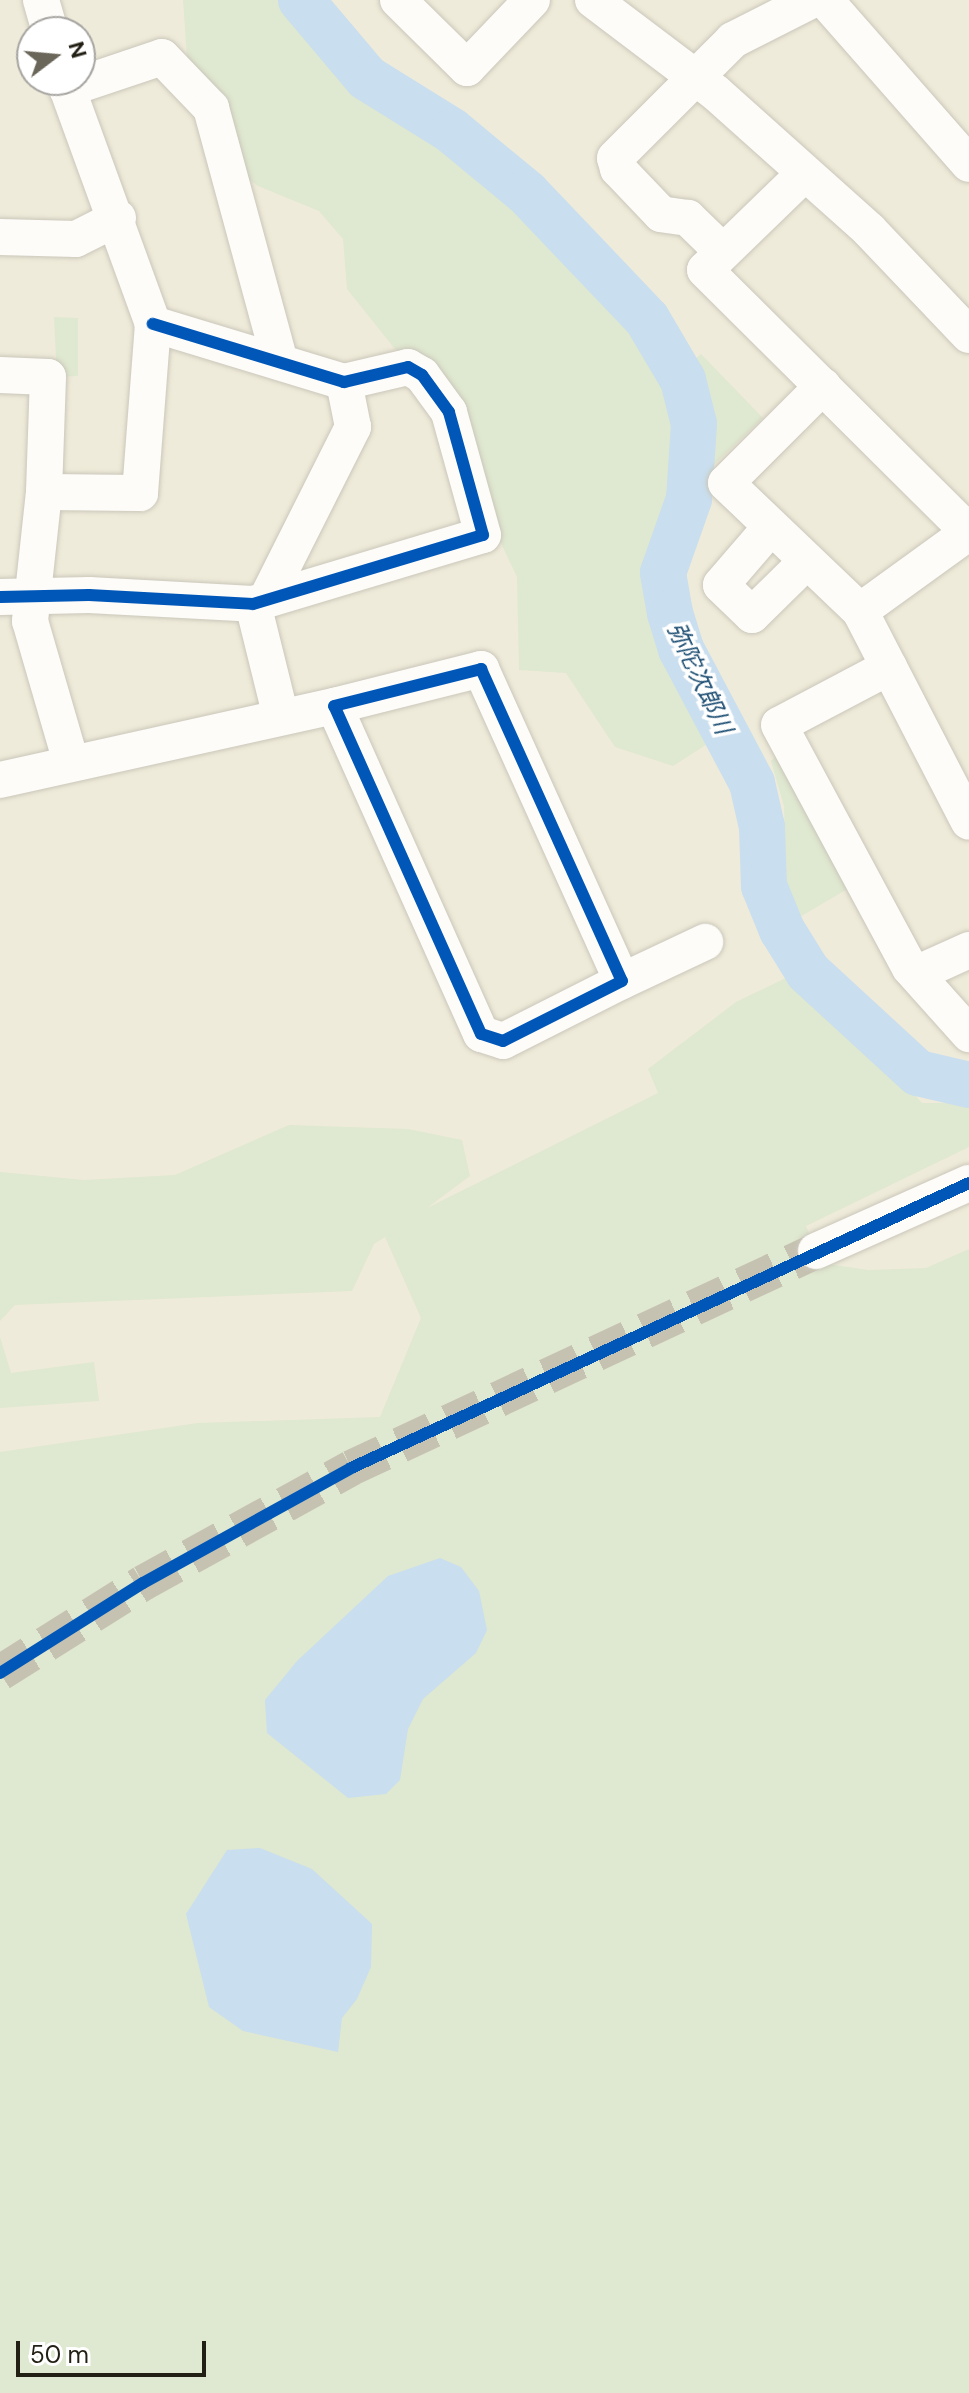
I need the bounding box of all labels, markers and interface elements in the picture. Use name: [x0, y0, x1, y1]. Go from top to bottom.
north arrow: [16, 16, 96, 96]
text: N: [61, 38, 94, 62]
water label: 弥陀次郎川: [662, 618, 738, 738]
scale bar: [20, 2325, 210, 2375]
text: 50 m: [30, 2339, 89, 2370]

